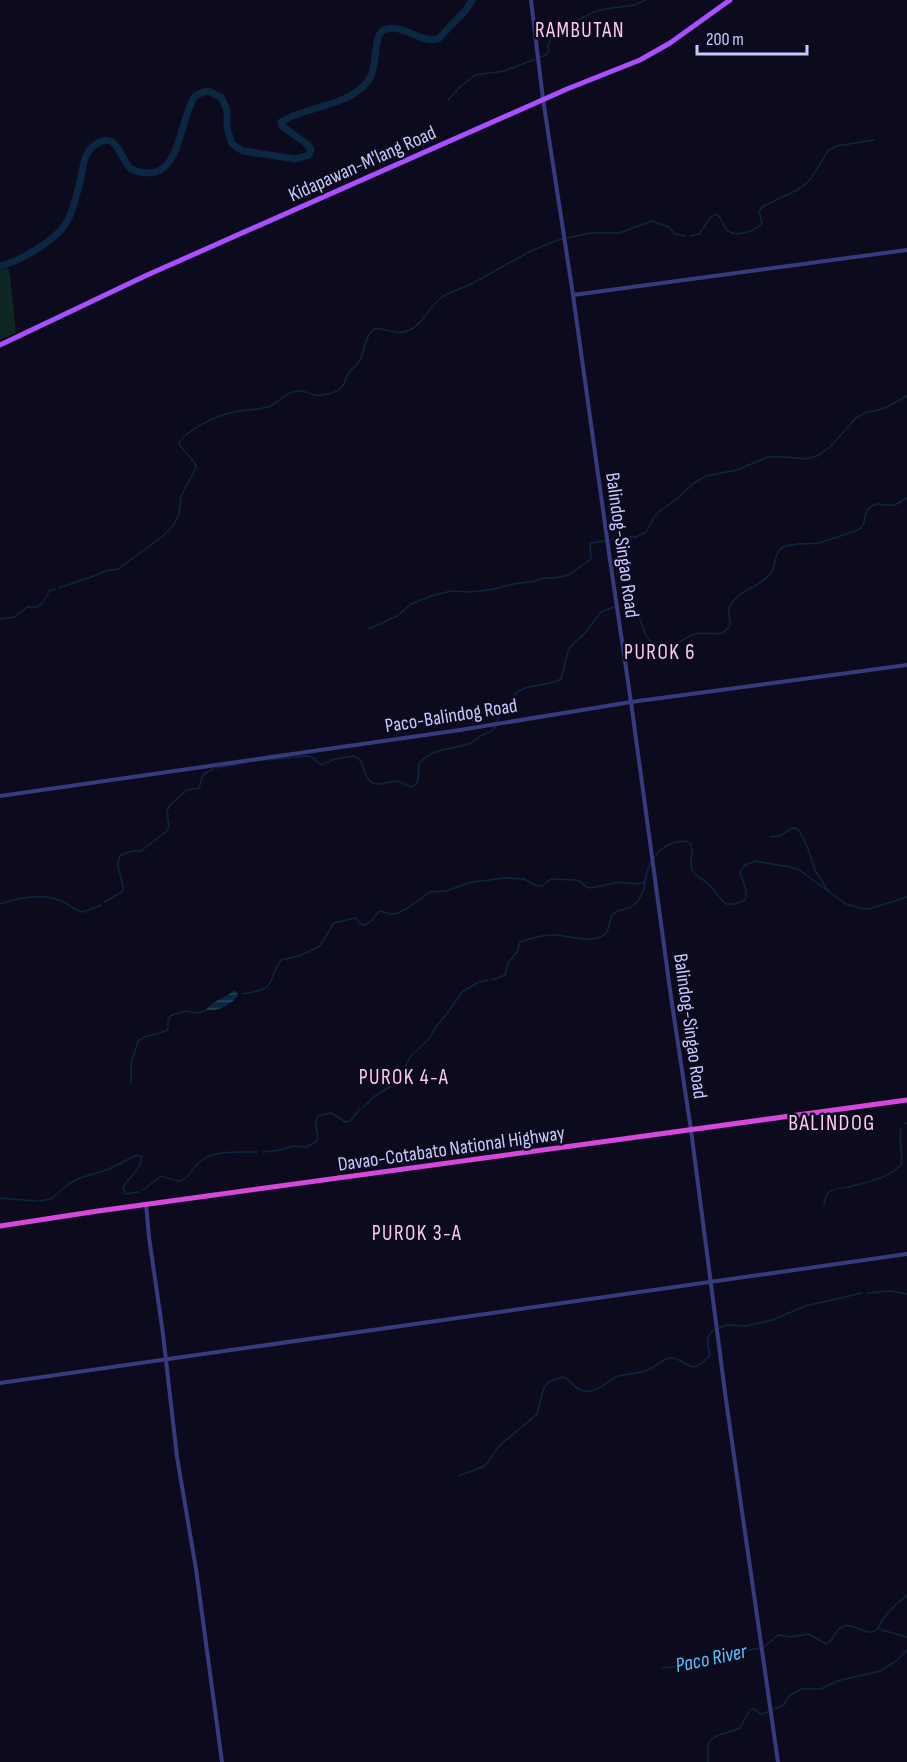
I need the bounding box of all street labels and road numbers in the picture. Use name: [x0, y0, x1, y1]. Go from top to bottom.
street label: Kidapawan-M'lang Road: [285, 121, 440, 207]
street label: Balindog-Singao Road: [600, 471, 644, 619]
street label: Paco-Balindog Road: [383, 694, 519, 738]
street label: Balindog-Singao Road: [668, 952, 712, 1100]
street label: Davao-Cotabato National Highway: [336, 1121, 566, 1177]

